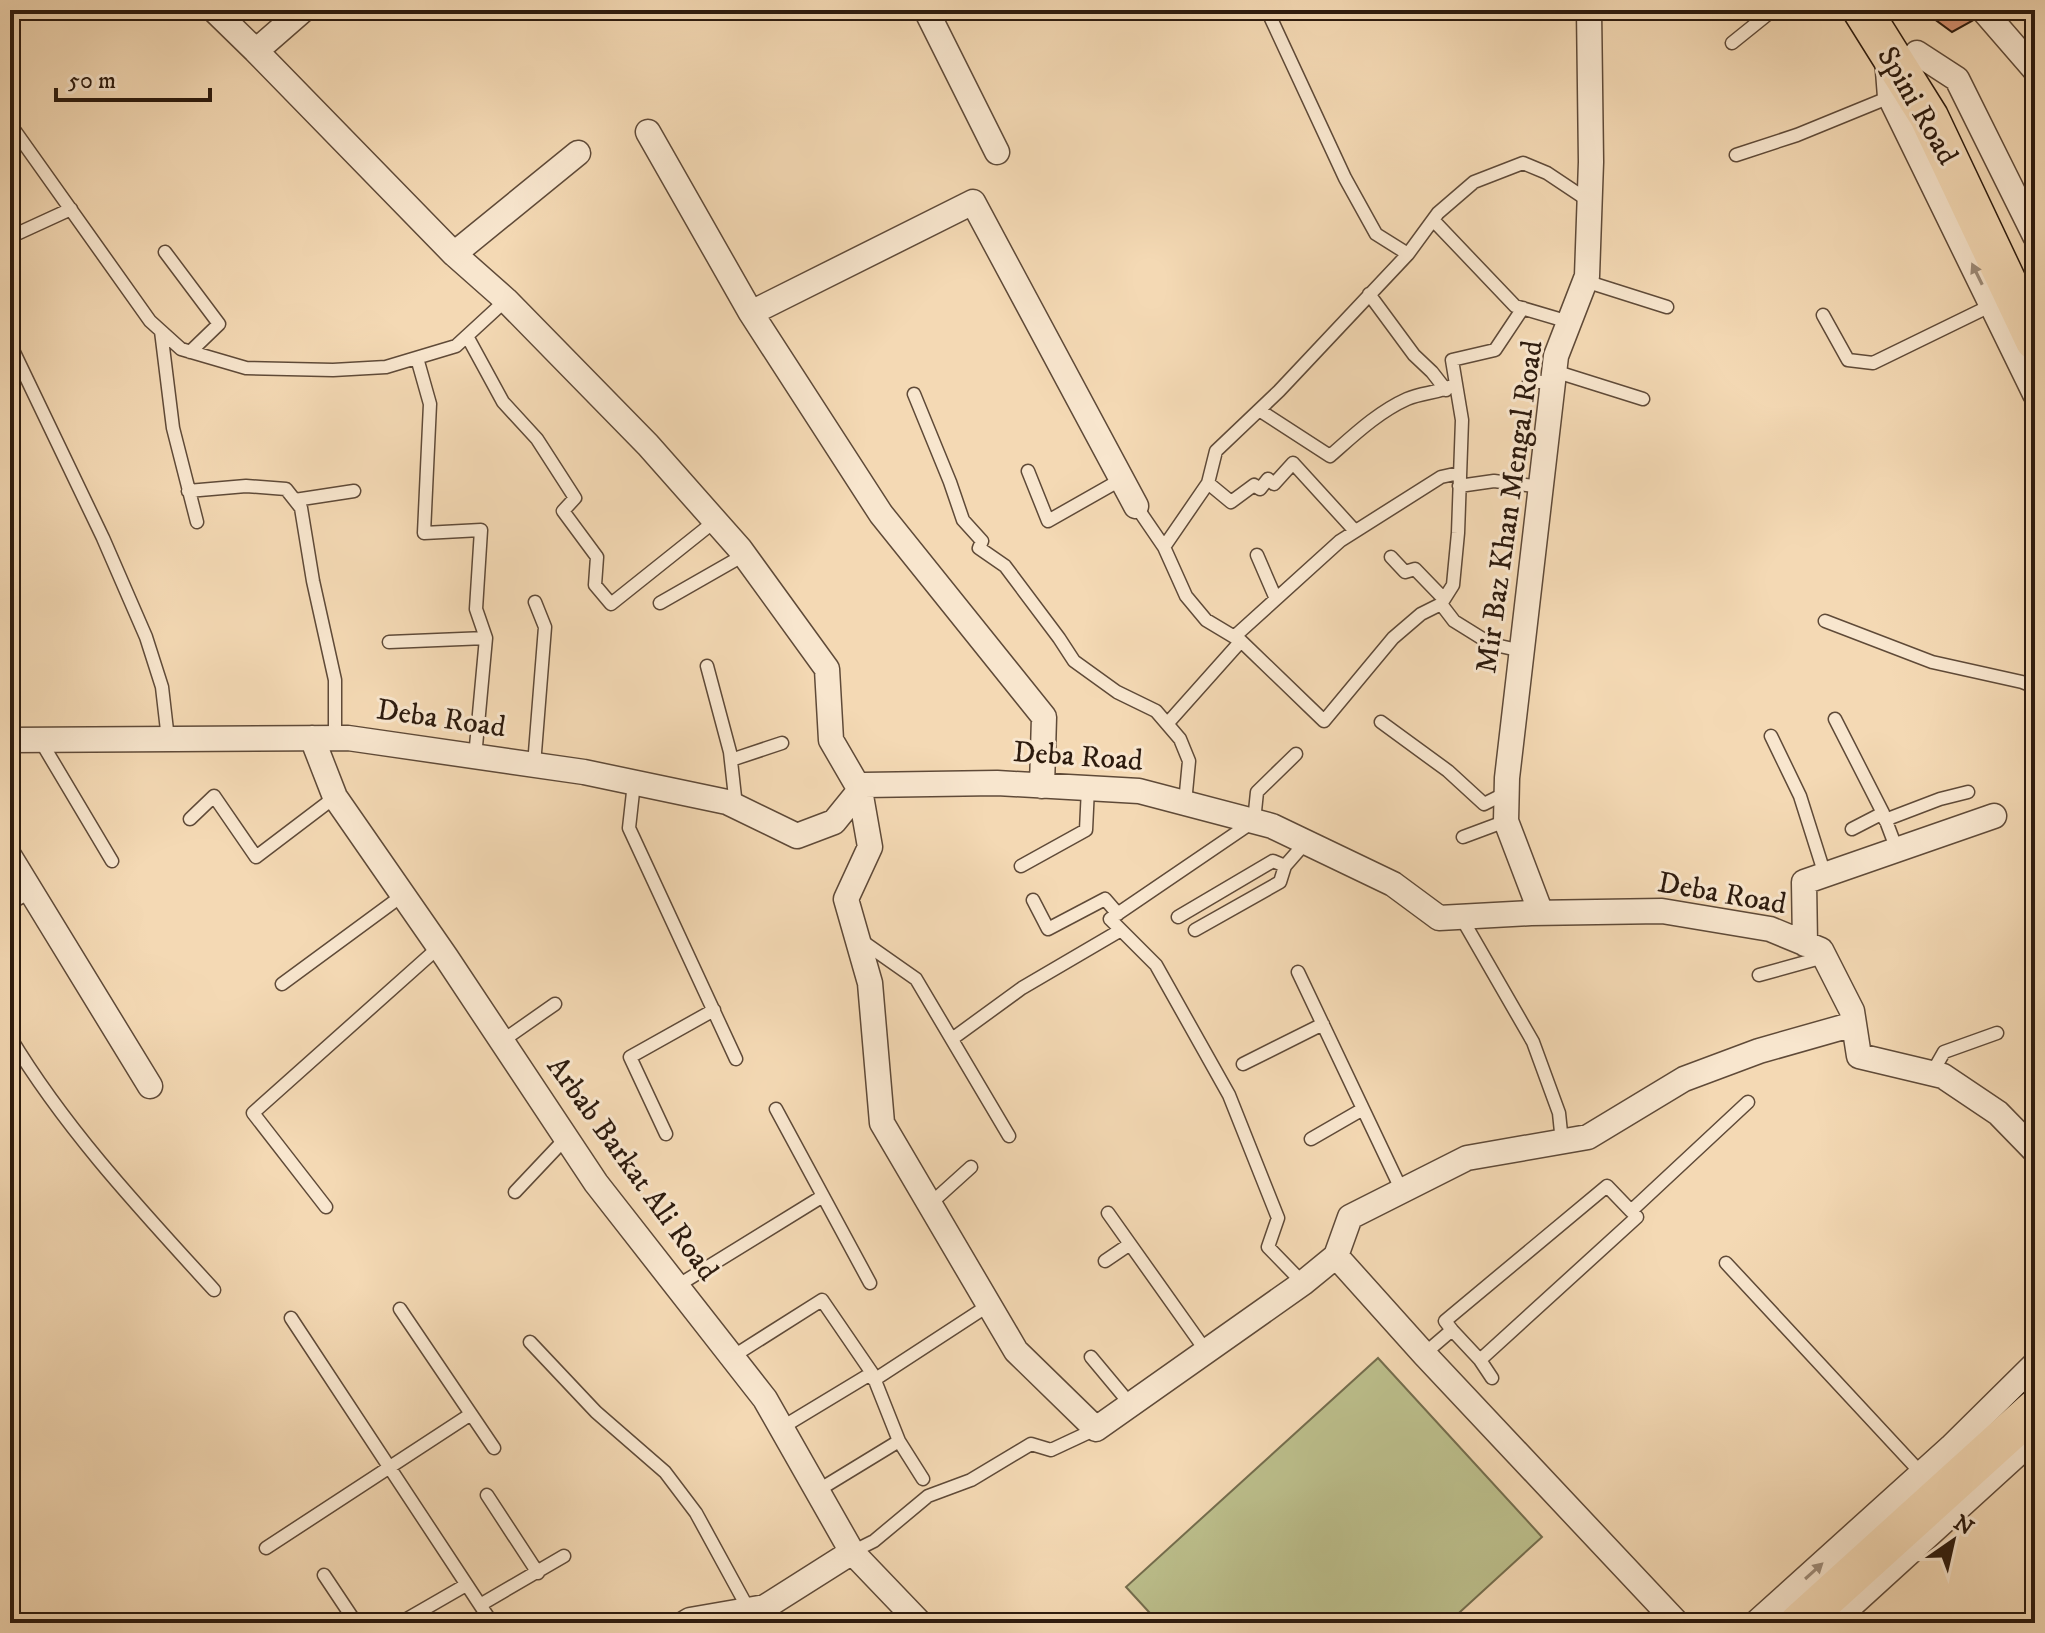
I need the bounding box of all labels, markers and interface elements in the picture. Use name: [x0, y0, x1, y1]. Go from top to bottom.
street label: Spini Road: [1868, 40, 1966, 172]
scale bar: [56, 52, 210, 102]
text: 50 m: [68, 66, 116, 96]
one-way arrow: [1970, 262, 1984, 285]
street label: Mir Baz Khan Mengal Road: [1468, 338, 1552, 676]
street label: Deba Road: [374, 692, 508, 746]
street label: Deba Road: [1012, 734, 1144, 780]
street label: Deba Road: [1655, 864, 1789, 924]
street label: Arbab Barkat Ali Road: [538, 1050, 726, 1288]
north arrow: [1913, 1501, 1993, 1581]
text: N: [1948, 1509, 1978, 1542]
one-way arrow: [1804, 1562, 1823, 1580]

